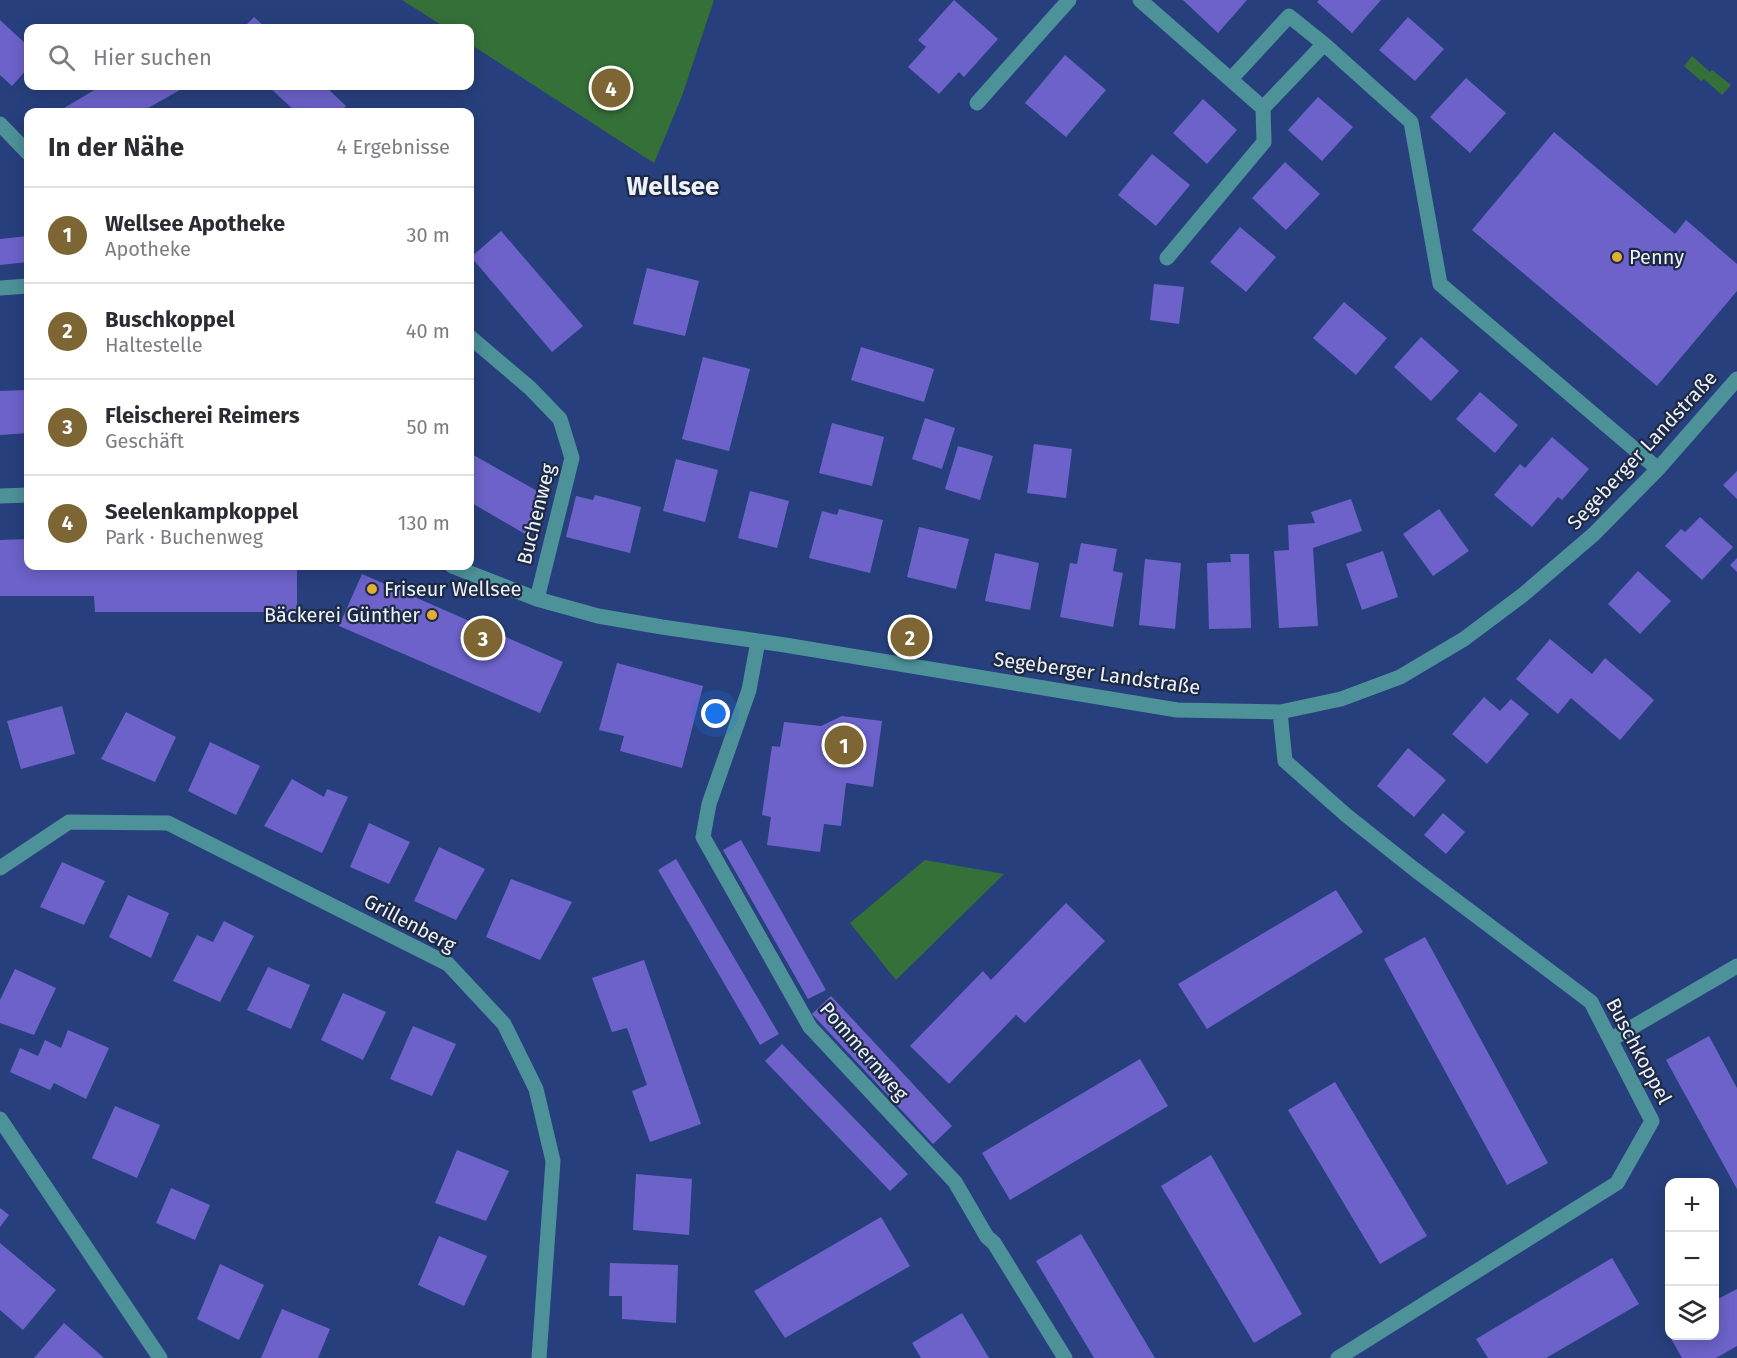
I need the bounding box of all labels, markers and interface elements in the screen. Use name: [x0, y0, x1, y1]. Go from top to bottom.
search box: [24, 24, 474, 90]
icon: search: [45, 41, 78, 74]
text: Hier suchen: [93, 44, 212, 71]
pin: 4: [592, 66, 630, 110]
text: In der Nähe: [48, 132, 184, 163]
text: 4 Ergebnisse: [337, 135, 450, 159]
district label: Wellsee: [627, 171, 719, 202]
text: Wellsee Apotheke: [105, 210, 285, 237]
text: 1: [63, 223, 72, 247]
text: 30 m: [406, 223, 450, 247]
text: Apotheke: [105, 237, 191, 261]
place label: Penny: [1629, 245, 1684, 269]
marker: Penny: [1610, 250, 1624, 264]
text: Buschkoppel: [105, 306, 235, 333]
text: 2: [62, 319, 73, 343]
text: 40 m: [406, 319, 450, 343]
text: Haltestelle: [105, 333, 203, 357]
street label: Segeberger Landstraße: [1562, 366, 1722, 534]
text: Fleischerei Reimers: [105, 402, 300, 429]
text: 3: [62, 415, 73, 439]
text: 50 m: [406, 415, 450, 439]
text: Geschäft: [105, 429, 184, 453]
street label: Buchenweg: [512, 460, 560, 567]
text: Seelenkampkoppel: [105, 498, 298, 525]
text: 4: [62, 511, 73, 535]
text: 130 m: [398, 511, 450, 535]
text: Park · Buchenweg: [105, 525, 263, 549]
place label: Friseur Wellsee: [384, 577, 521, 601]
marker: Friseur Wellsee: [365, 582, 379, 596]
place label: Bäckerei Günther: [264, 603, 420, 627]
marker: Bäckerei Günther: [425, 608, 439, 622]
pin: 2: [890, 614, 930, 660]
pin: 3: [464, 616, 502, 660]
street label: Segeberger Landstraße: [992, 647, 1202, 699]
your location: [701, 699, 730, 728]
pin: 1: [824, 722, 864, 768]
street label: Grillenberg: [360, 889, 461, 958]
street label: Buschkoppel: [1601, 994, 1677, 1108]
street label: Pommernweg: [815, 997, 914, 1106]
map controls: [1665, 1178, 1719, 1340]
button: +: [1665, 1178, 1719, 1232]
button: −: [1665, 1232, 1719, 1286]
button: layers: [1665, 1286, 1719, 1340]

